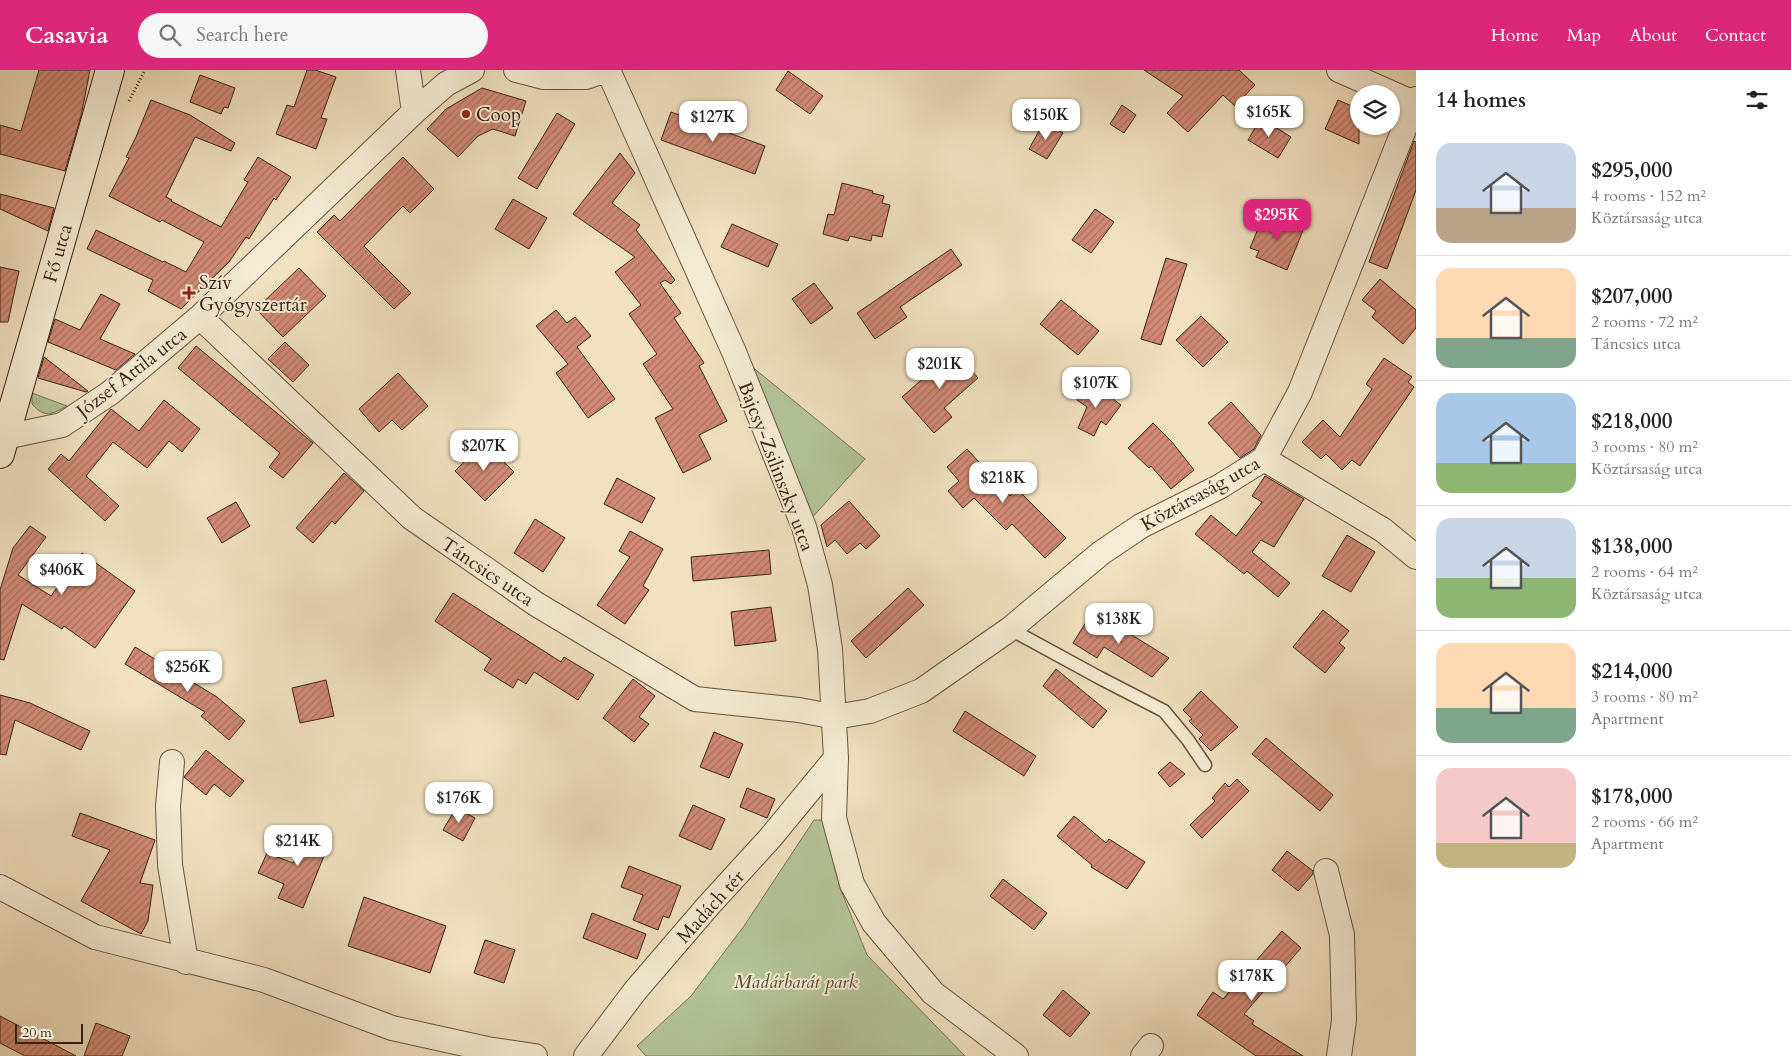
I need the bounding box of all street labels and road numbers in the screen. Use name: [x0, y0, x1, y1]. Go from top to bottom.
street label: Fő utca: [37, 221, 79, 285]
street label: József Attila utca: [69, 321, 192, 426]
street label: Bajcsy-Zsilinszky utca: [732, 378, 820, 555]
street label: Köztársaság utca: [1136, 450, 1265, 537]
street label: Táncsics utca: [436, 531, 539, 612]
street label: Madách tér: [671, 864, 751, 949]

